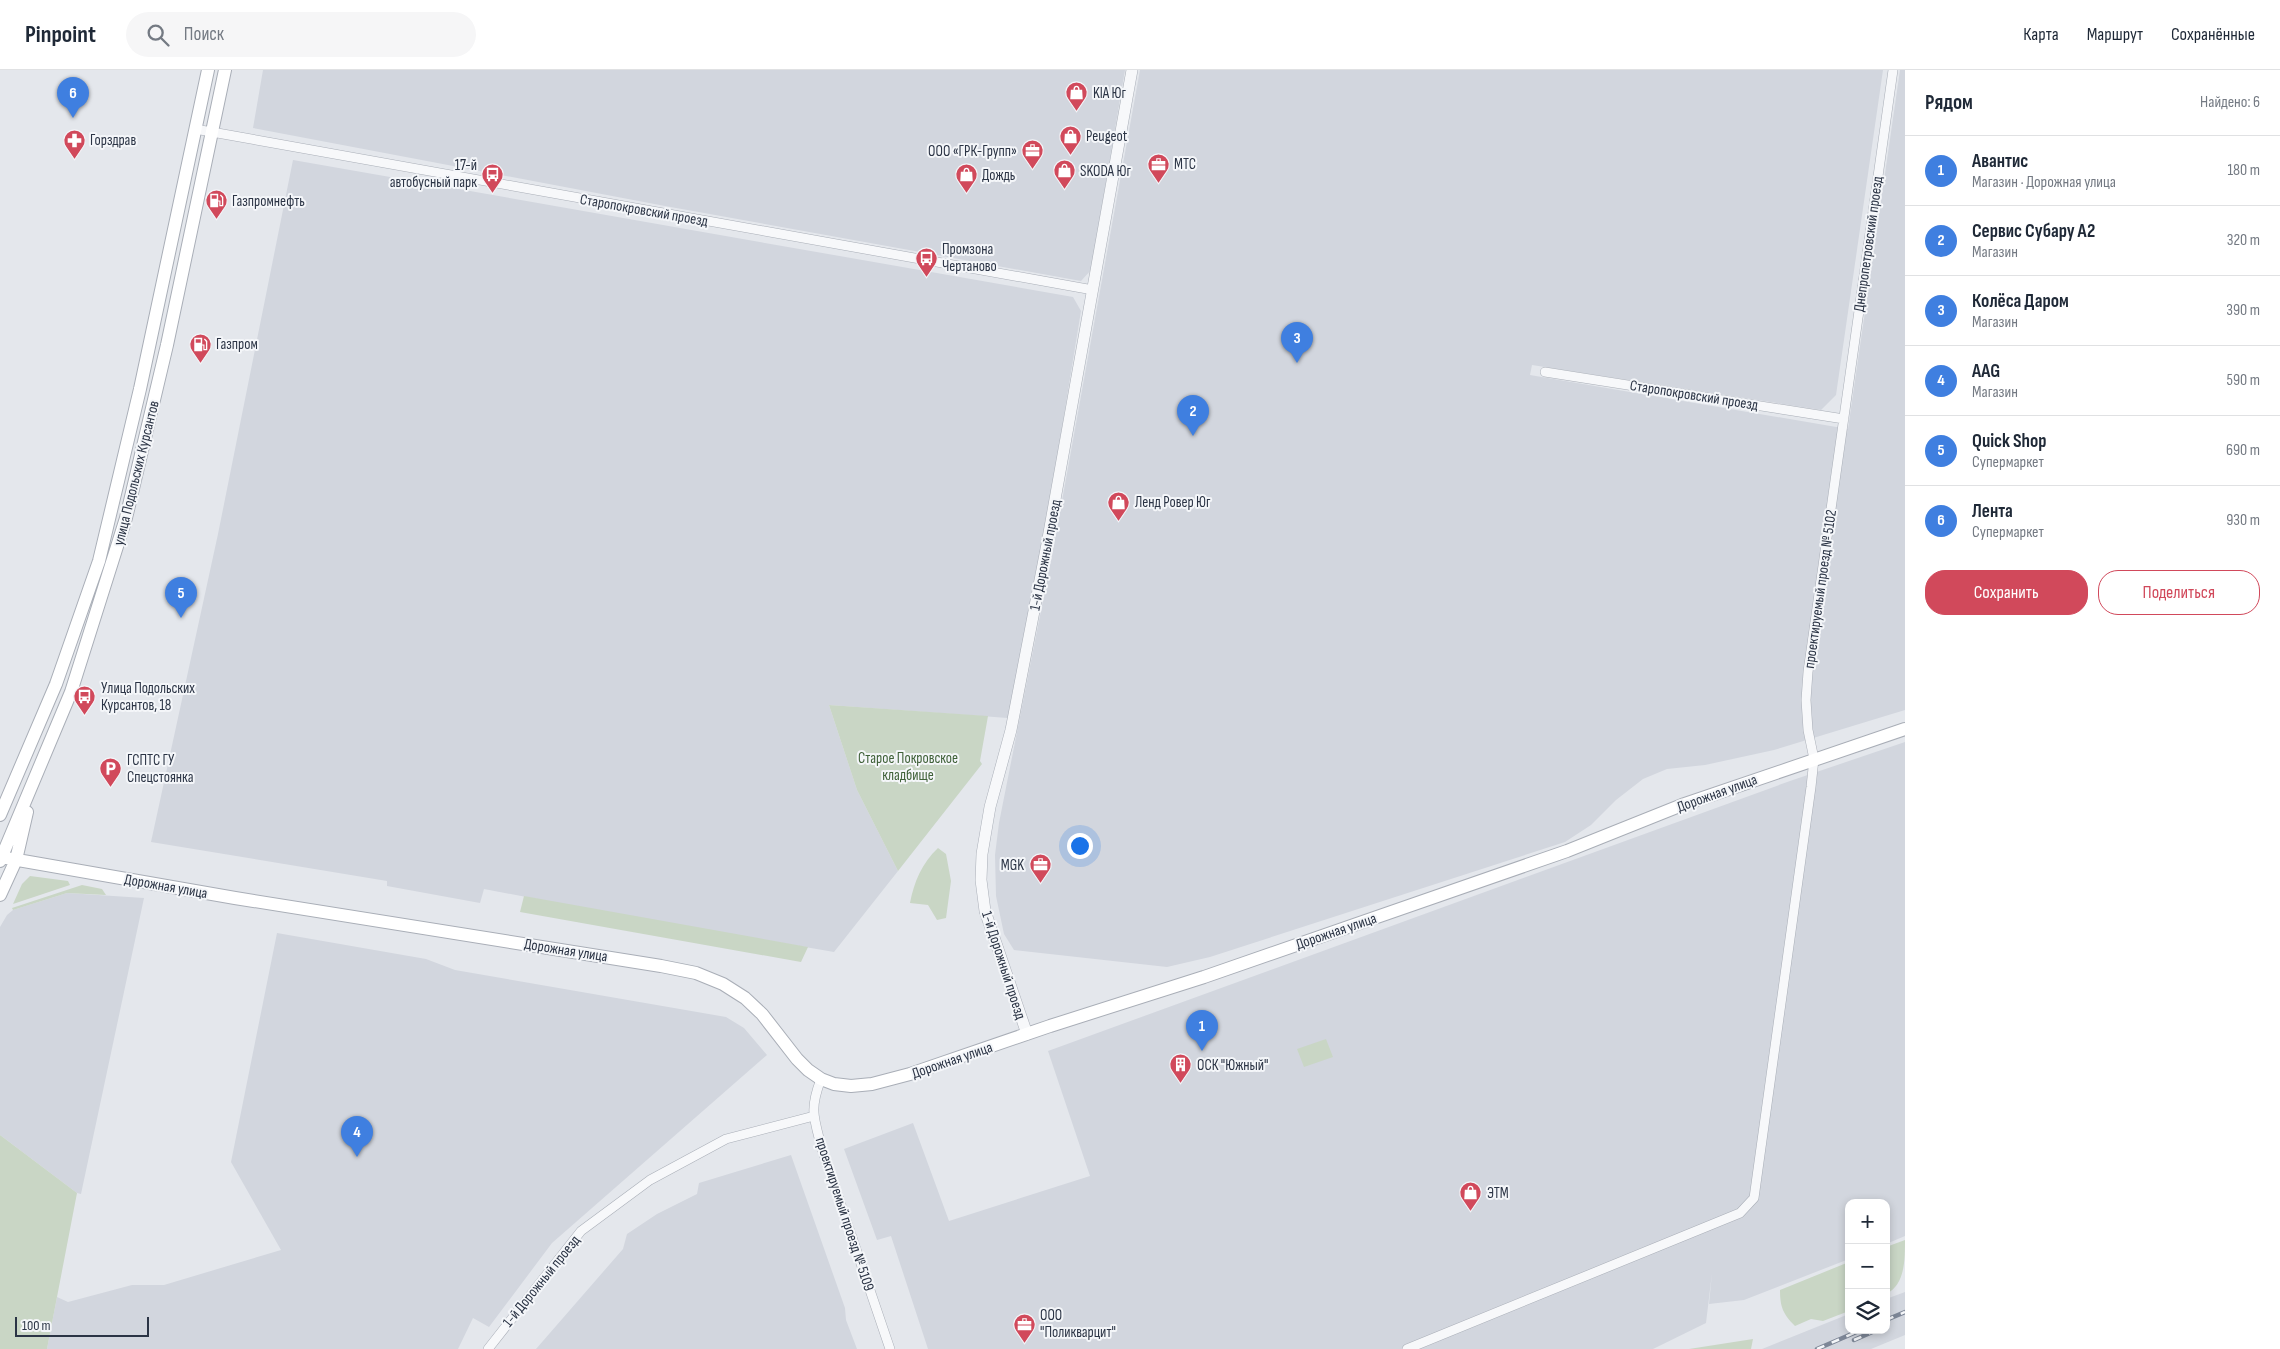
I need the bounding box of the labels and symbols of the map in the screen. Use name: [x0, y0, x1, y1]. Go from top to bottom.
pin: 6: [57, 77, 89, 118]
shop icon: KIA Юг: [1065, 81, 1089, 112]
place label: KIA Юг: [1093, 84, 1127, 103]
shop icon: Peugeot: [1058, 124, 1082, 155]
place label: Peugeot: [1086, 127, 1128, 146]
pharmacy icon: Горздрав: [62, 128, 86, 159]
place label: Горздрав: [90, 131, 136, 150]
office icon: ООО «ГРК-Групп»: [1021, 139, 1045, 170]
place label: ООО «ГРК-Групп»: [928, 142, 1017, 161]
office icon: МТС: [1146, 152, 1170, 183]
place label: МТС: [1174, 155, 1196, 174]
place label: 17-й автобусный парк: [390, 156, 477, 192]
shop icon: SKODA Юг: [1052, 159, 1076, 190]
bus stop icon: 17-й автобусный парк: [481, 162, 505, 193]
place label: SKODA Юг: [1080, 162, 1131, 181]
shop icon: Дождь: [954, 163, 978, 194]
place label: Дождь: [982, 166, 1016, 185]
street label: Днепропетровский проезд: [1850, 174, 1888, 313]
fuel station icon: Газпромнефть: [204, 189, 228, 220]
street label: Старопокровский проезд: [578, 190, 710, 231]
place label: Газпромнефть: [232, 192, 305, 211]
place label: Промзона Чертаново: [942, 240, 997, 276]
bus stop icon: Промзона Чертаново: [914, 246, 938, 277]
pin: 3: [1281, 322, 1313, 363]
fuel station icon: Газпром: [188, 332, 212, 363]
place label: Газпром: [216, 335, 258, 354]
street label: Старопокровский проезд: [1628, 376, 1760, 415]
pin: 2: [1177, 395, 1209, 436]
street label: улица Подольских Курсантов: [109, 398, 164, 548]
shop icon: Ленд Ровер Юг: [1107, 490, 1131, 521]
place label: Ленд Ровер Юг: [1135, 493, 1211, 512]
street label: 1-й Дорожный проезд: [1025, 497, 1066, 612]
street label: проектируемый проезд № 5102: [1800, 508, 1841, 670]
pin: 5: [165, 577, 197, 618]
place label: Улица Подольских Курсантов, 18: [101, 679, 195, 715]
bus stop icon: Улица Подольских Курсантов, 18: [73, 685, 97, 716]
park label: Старое Покровское кладбище: [858, 749, 958, 785]
place label: ГСПТС ГУ Спецстоянка: [127, 751, 194, 787]
parking icon: ГСПТС ГУ Спецстоянка: [99, 757, 123, 788]
street label: Дорожная улица: [1674, 770, 1760, 817]
your location: [1067, 833, 1093, 859]
office icon: MGK: [1028, 853, 1052, 884]
place label: MGK: [1001, 856, 1024, 875]
street label: Дорожная улица: [123, 870, 209, 903]
street label: 1-й Дорожный проезд: [977, 909, 1030, 1022]
street label: Дорожная улица: [1293, 909, 1379, 954]
street label: Дорожная улица: [523, 935, 609, 966]
pin: 1: [1186, 1010, 1218, 1051]
street label: Дорожная улица: [909, 1038, 995, 1083]
building icon: ОСК "Южный": [1169, 1053, 1193, 1084]
place label: ОСК "Южный": [1197, 1056, 1268, 1075]
pin: 4: [341, 1116, 373, 1157]
street label: проектируемый проезд № 5109: [811, 1135, 878, 1293]
shop icon: ЭТМ: [1459, 1181, 1483, 1212]
place label: ЭТМ: [1487, 1184, 1509, 1203]
street label: 1-й Дорожный проезд: [499, 1231, 585, 1331]
place label: ООО "Поликварцит": [1040, 1306, 1116, 1342]
office icon: ООО "Поликварцит": [1012, 1312, 1036, 1343]
scale bar: [15, 1314, 149, 1337]

